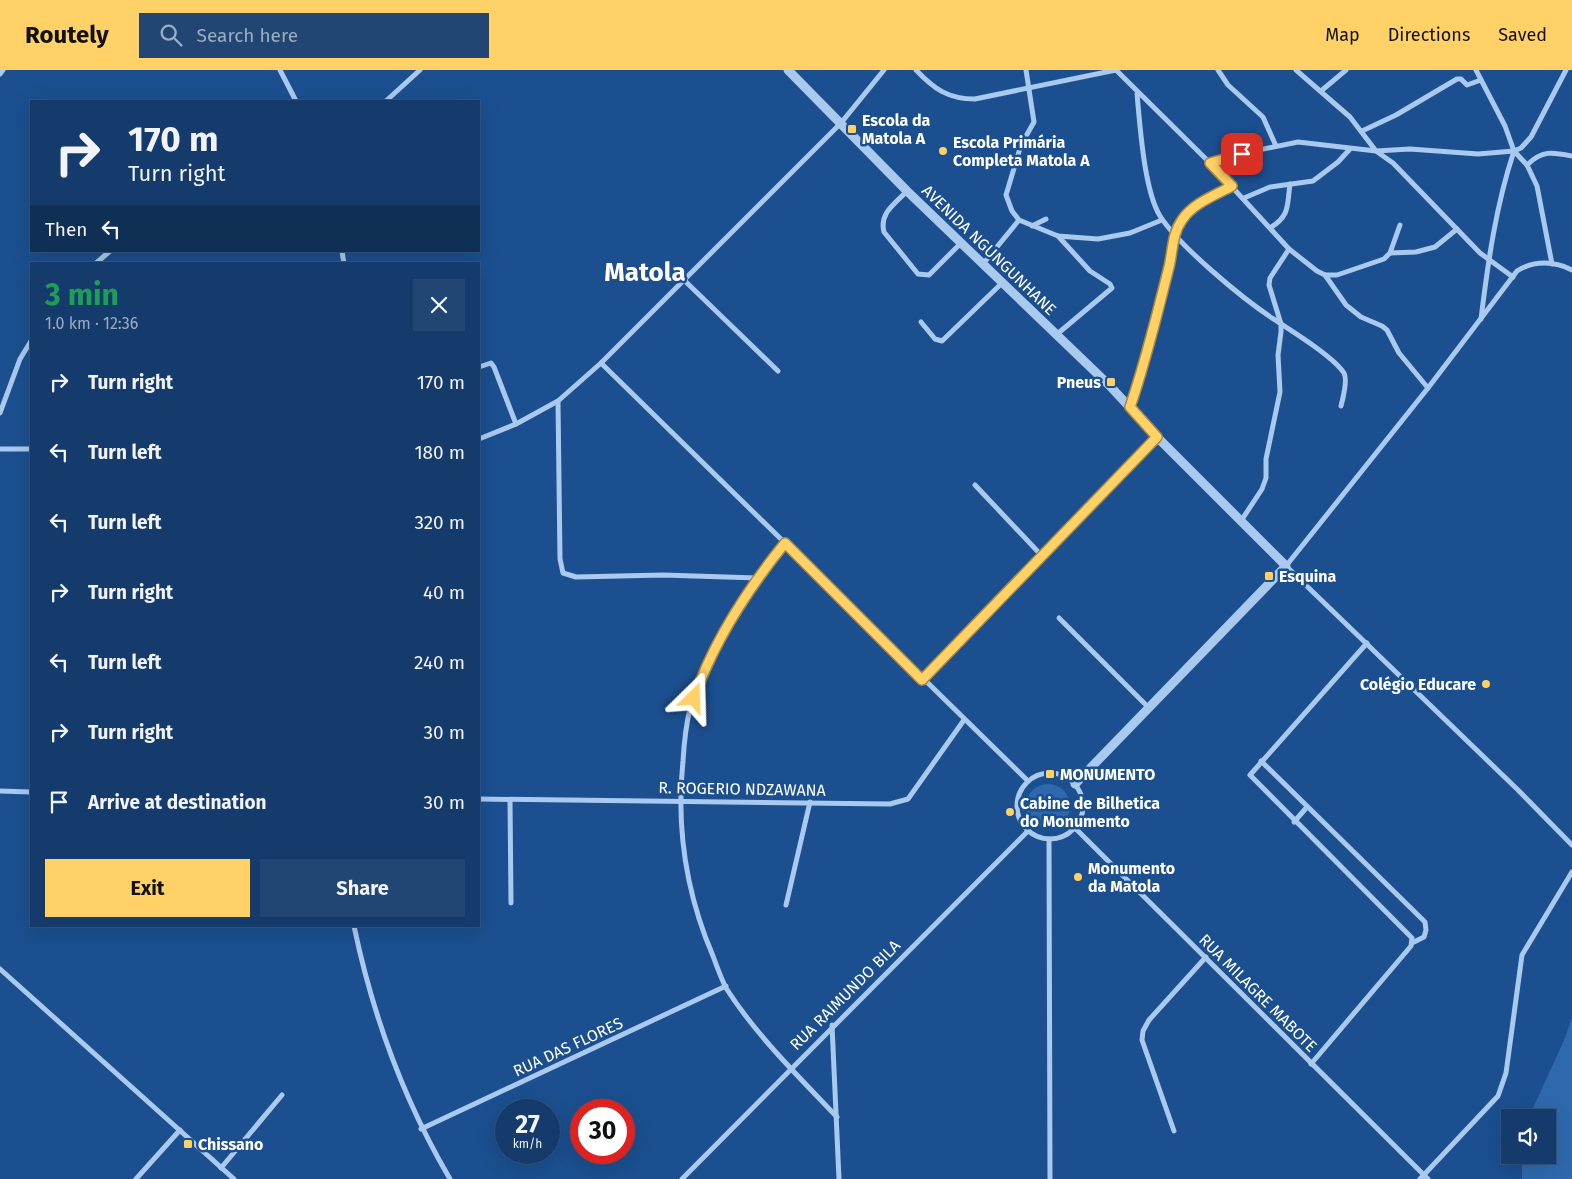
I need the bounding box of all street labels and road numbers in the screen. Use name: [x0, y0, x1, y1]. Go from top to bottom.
street label: AVENIDA NGUNGUNHANE: [918, 181, 1060, 319]
street label: R. ROGERIO NDZAWANA: [658, 778, 827, 800]
street label: RUA MILAGRE MABOTE: [1195, 930, 1321, 1056]
street label: RUA RAIMUNDO BILA: [786, 935, 905, 1054]
street label: RUA DAS FLORES: [510, 1013, 626, 1081]

